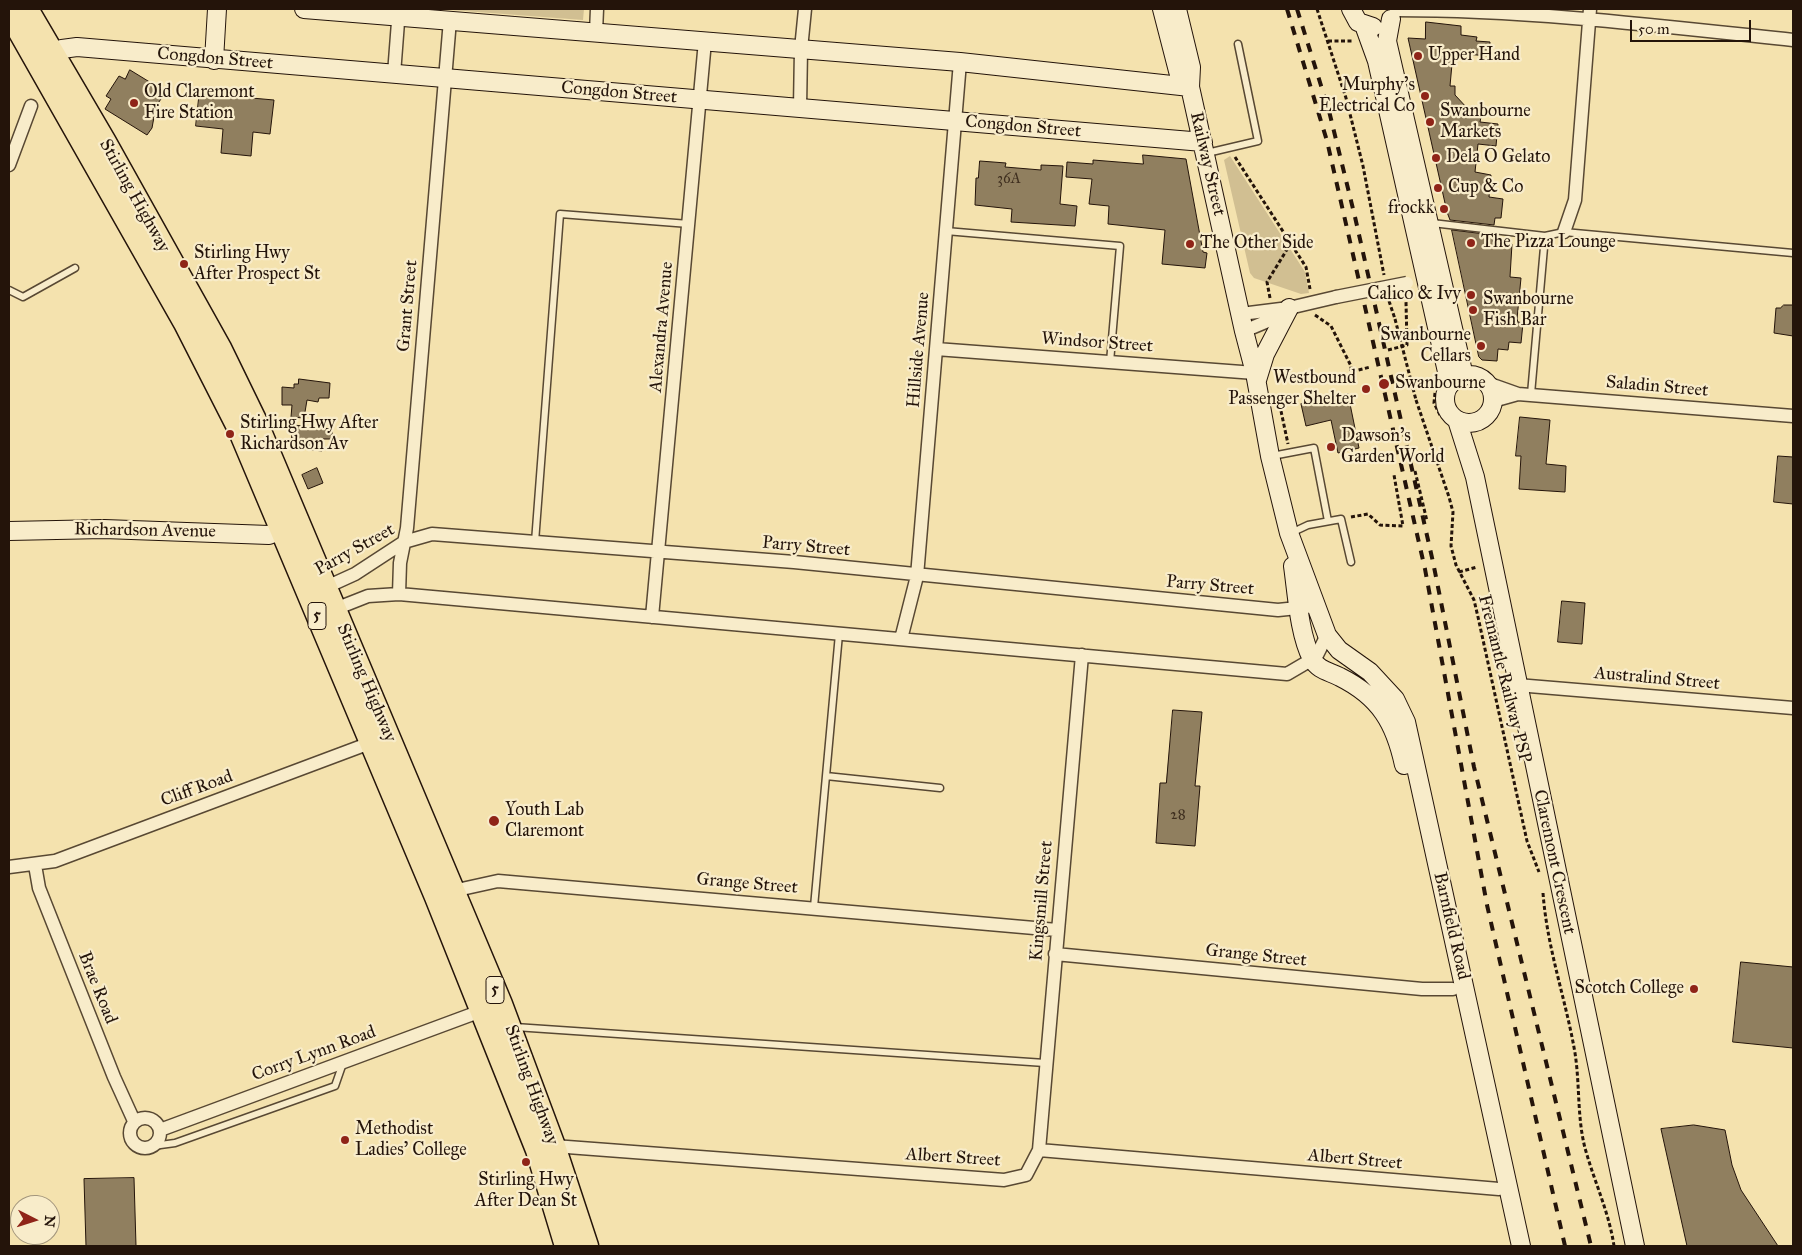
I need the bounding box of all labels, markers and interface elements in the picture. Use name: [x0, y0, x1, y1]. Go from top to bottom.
scale bar: [1632, 10, 1753, 42]
text: 50 m: [1638, 20, 1670, 38]
street label: Congdon Street: [156, 43, 274, 75]
place label: Upper Hand: [1428, 45, 1520, 67]
marker: Upper Hand: [1412, 50, 1424, 62]
place label: Murphy's Electrical Co: [1319, 75, 1415, 118]
street label: Congdon Street: [560, 77, 678, 109]
place label: Old Claremont Fire Station: [144, 82, 255, 125]
marker: Murphy's Electrical Co: [1419, 90, 1431, 102]
marker: Old Claremont Fire Station: [128, 97, 140, 109]
place label: Swanbourne Markets: [1440, 101, 1531, 144]
street label: Railway Street: [1185, 110, 1229, 218]
street label: Congdon Street: [964, 111, 1082, 143]
marker: Swanbourne Markets: [1424, 116, 1436, 128]
street label: Stirling Highway: [94, 135, 174, 257]
place label: Dela O Gelato: [1446, 147, 1550, 169]
marker: Dela O Gelato: [1430, 152, 1442, 164]
house number: 36A: [997, 170, 1021, 188]
place label: Cup & Co: [1448, 177, 1523, 199]
marker: Cup & Co: [1432, 182, 1444, 194]
place label: frockk: [1388, 198, 1434, 220]
marker: frockk: [1438, 203, 1450, 215]
place label: The Pizza Lounge: [1481, 232, 1616, 254]
place label: The Other Side: [1200, 233, 1314, 255]
marker: The Pizza Lounge: [1465, 237, 1477, 249]
marker: The Other Side: [1184, 238, 1196, 250]
place label: Stirling Hwy After Prospect St: [194, 243, 320, 286]
marker: Stirling Hwy After Prospect St: [178, 258, 190, 270]
street label: Grant Street: [393, 259, 423, 353]
street label: Alexandra Avenue: [646, 261, 678, 393]
place label: Calico & Ivy: [1367, 284, 1461, 306]
marker: Calico & Ivy: [1465, 289, 1477, 301]
place label: Swanbourne Fish Bar: [1483, 289, 1574, 332]
street label: Hillside Avenue: [903, 291, 935, 409]
marker: Swanbourne Fish Bar: [1467, 304, 1479, 316]
place label: Swanbourne Cellars: [1380, 325, 1471, 368]
street label: Windsor Street: [1040, 328, 1154, 358]
marker: Swanbourne Cellars: [1475, 340, 1487, 352]
place label: Westbound Passenger Shelter: [1228, 368, 1356, 410]
street label: Saladin Street: [1605, 372, 1709, 402]
place label: Swanbourne: [1395, 373, 1486, 395]
marker: Swanbourne: [1377, 377, 1391, 391]
marker: Westbound Passenger Shelter: [1360, 383, 1372, 395]
place label: Stirling Hwy After Richardson Av: [240, 413, 378, 456]
place label: Dawson's Garden World: [1341, 426, 1445, 468]
marker: Stirling Hwy After Richardson Av: [224, 428, 236, 440]
marker: Dawson's Garden World: [1325, 441, 1337, 453]
street label: Richardson Avenue: [74, 519, 216, 543]
street label: Parry Street: [311, 519, 399, 581]
street label: Parry Street: [761, 532, 851, 562]
street label: Parry Street: [1165, 571, 1255, 601]
street label: Fremantle Railway PSP: [1473, 593, 1535, 765]
road number: 5: [308, 602, 326, 630]
street label: Stirling Highway: [331, 621, 401, 745]
street label: Australind Street: [1593, 663, 1721, 695]
street label: Cliff Road: [158, 766, 236, 812]
street label: Claremont Crescent: [1528, 788, 1580, 936]
place label: Youth Lab Claremont: [505, 800, 584, 842]
house number: 28: [1170, 806, 1186, 824]
marker: Youth Lab Claremont: [487, 814, 501, 828]
street label: Kingsmill Street: [1026, 840, 1058, 962]
street label: Grange Street: [695, 869, 799, 899]
street label: Barnfield Road: [1428, 870, 1474, 982]
street label: Grange Street: [1204, 940, 1308, 972]
street label: Brae Road: [73, 949, 121, 1027]
road number: 5: [486, 976, 504, 1004]
place label: Scotch College: [1575, 978, 1684, 1000]
marker: Scotch College: [1688, 983, 1700, 995]
street label: Corry Lynn Road: [249, 1022, 379, 1086]
street label: Stirling Highway: [499, 1022, 563, 1148]
place label: Methodist Ladies' College: [355, 1119, 467, 1162]
marker: Methodist Ladies' College: [339, 1134, 351, 1146]
street label: Albert Street: [905, 1144, 1001, 1172]
street label: Albert Street: [1307, 1145, 1403, 1175]
marker: Stirling Hwy After Dean St: [520, 1156, 532, 1168]
place label: Stirling Hwy After Dean St: [475, 1170, 577, 1212]
north arrow: [10, 1195, 60, 1245]
text: N: [40, 1215, 58, 1228]

